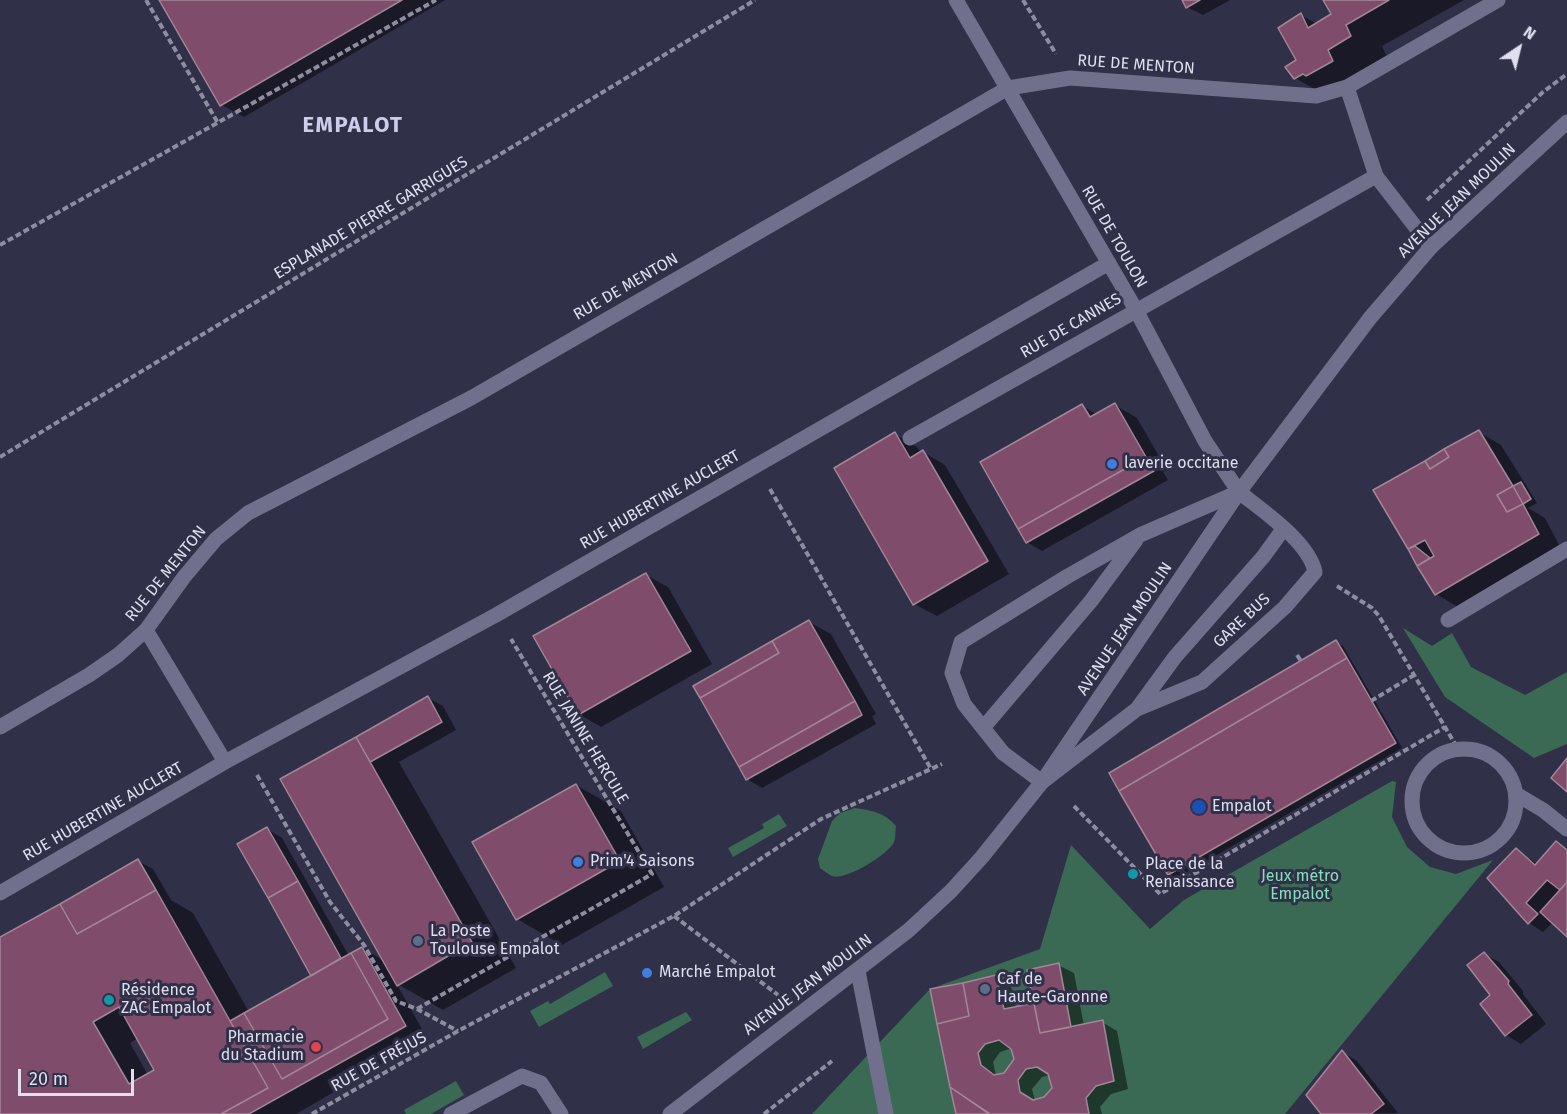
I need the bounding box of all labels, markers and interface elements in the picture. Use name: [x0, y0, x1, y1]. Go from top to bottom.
north arrow: [1489, 18, 1549, 78]
text: N: [1520, 22, 1539, 44]
street label: RUE DE MENTON: [1077, 51, 1195, 79]
district label: EMPALOT: [303, 113, 403, 139]
street label: AVENUE JEAN MOULIN: [1394, 140, 1520, 262]
street label: ESPLANADE PIERRE GARRIGUES: [271, 152, 471, 284]
street label: RUE DE TOULON: [1077, 183, 1151, 291]
street label: RUE DE MENTON: [570, 249, 682, 325]
street label: RUE DE CANNES: [1017, 289, 1125, 363]
street label: RUE HUBERTINE AUCLERT: [577, 446, 743, 554]
place label: laverie occitane: [1124, 454, 1239, 474]
marker: laverie occitane: [1105, 457, 1119, 471]
street label: RUE DE MENTON: [122, 522, 210, 626]
street label: AVENUE JEAN MOULIN: [1073, 559, 1177, 699]
street label: GARE BUS: [1210, 590, 1274, 652]
street label: RUE JANINE HERCULE: [538, 668, 632, 808]
street label: RUE HUBERTINE AUCLERT: [20, 758, 186, 866]
place label: Empalot: [1212, 797, 1272, 817]
marker: Empalot: [1190, 798, 1208, 816]
place label: Prim'4 Saisons: [590, 852, 694, 872]
marker: Prim'4 Saisons: [571, 855, 585, 869]
place label: Place de la Renaissance: [1145, 855, 1235, 893]
marker: Place de la Renaissance: [1126, 867, 1140, 881]
park label: Jeux métro Empalot: [1261, 867, 1339, 905]
place label: La Poste Toulouse Empalot: [430, 922, 559, 960]
street label: AVENUE JEAN MOULIN: [740, 930, 876, 1040]
marker: La Poste Toulouse Empalot: [411, 934, 425, 948]
place label: Marché Empalot: [659, 963, 776, 983]
marker: Marché Empalot: [640, 966, 654, 980]
place label: Caf de Haute-Garonne: [997, 970, 1108, 1008]
place label: Résidence ZAC Empalot: [121, 981, 211, 1019]
marker: Caf de Haute-Garonne: [978, 982, 992, 996]
marker: Résidence ZAC Empalot: [102, 993, 116, 1007]
place label: Pharmacie du Stadium: [221, 1028, 304, 1066]
street label: RUE DE FRÉJUS: [328, 1028, 430, 1096]
marker: Pharmacie du Stadium: [309, 1040, 323, 1054]
scale bar: [21, 1057, 136, 1095]
text: 20 m: [29, 1068, 68, 1090]

